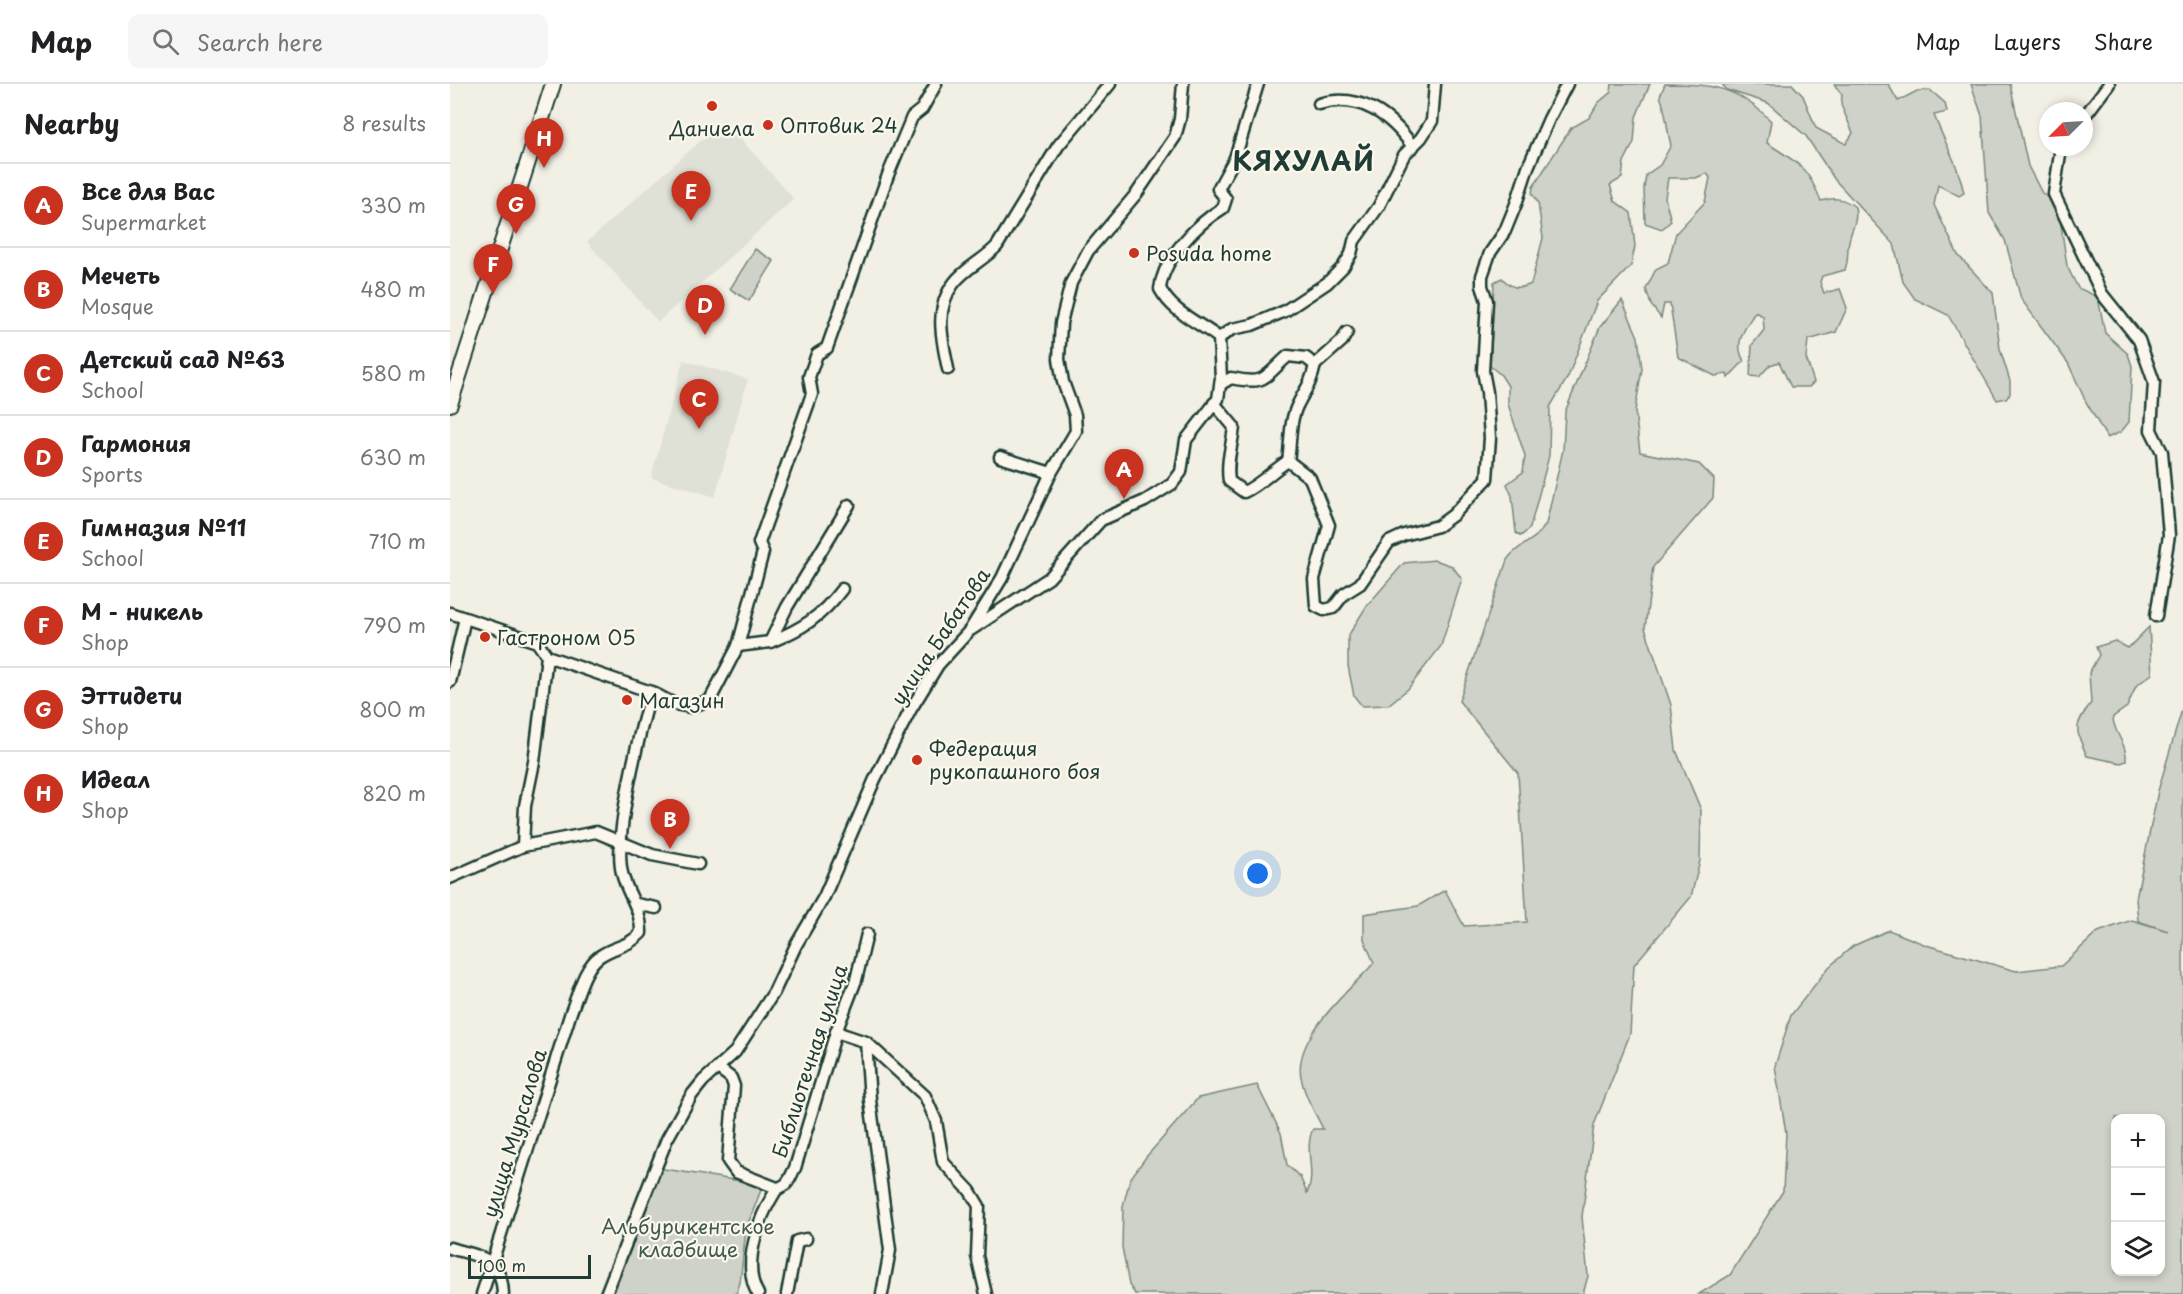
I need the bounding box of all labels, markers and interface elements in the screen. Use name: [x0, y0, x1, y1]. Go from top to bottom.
search box: [128, 14, 548, 68]
text: Map: [30, 20, 92, 63]
icon: search: [149, 25, 182, 58]
text: Search here: [197, 25, 323, 58]
text: Map: [1916, 25, 1960, 57]
text: Layers: [1993, 25, 2061, 57]
text: Share: [2094, 25, 2153, 57]
marker: Даниела: [705, 99, 719, 113]
north arrow: [2039, 102, 2093, 156]
text: Nearby: [24, 104, 119, 143]
text: 8 results: [342, 108, 426, 138]
place label: Оптовик 24: [780, 110, 898, 140]
place label: Даниела: [669, 113, 755, 143]
pin: H: [524, 118, 563, 168]
marker: Оптовик 24: [761, 118, 775, 132]
district label: КЯХУЛАЙ: [1233, 141, 1375, 180]
pin: E: [672, 172, 710, 221]
text: Все для Вас: [81, 174, 215, 207]
pin: G: [496, 184, 536, 234]
text: A: [36, 190, 51, 220]
text: 330 m: [360, 190, 426, 220]
text: Supermarket: [81, 207, 207, 237]
place label: Posuda home: [1146, 238, 1272, 268]
pin: F: [474, 244, 513, 294]
marker: Posuda home: [1127, 246, 1141, 260]
text: Мечеть: [81, 258, 160, 291]
text: B: [37, 274, 50, 304]
text: 480 m: [361, 274, 426, 304]
pin: D: [686, 286, 724, 335]
text: Mosque: [81, 291, 154, 321]
text: Детский сад №63: [81, 342, 285, 375]
text: C: [36, 358, 51, 388]
text: 580 m: [361, 358, 426, 388]
text: School: [81, 375, 144, 405]
pin: C: [680, 380, 718, 429]
text: Гармония: [81, 426, 191, 459]
text: D: [36, 442, 51, 472]
text: 630 m: [360, 442, 426, 472]
pin: A: [1104, 450, 1144, 499]
text: Sports: [81, 459, 143, 489]
text: Гимназия №11: [81, 510, 246, 543]
text: E: [37, 526, 50, 556]
text: 710 m: [369, 526, 426, 556]
text: School: [81, 543, 144, 573]
street label: улица Бабатова: [883, 561, 997, 711]
text: М - никель: [81, 594, 203, 627]
text: F: [38, 610, 49, 640]
text: 790 m: [363, 610, 426, 640]
place label: Гастроном 05: [497, 622, 636, 652]
text: Shop: [81, 627, 129, 657]
marker: Гастроном 05: [478, 630, 492, 644]
text: Эттидети: [81, 678, 183, 711]
place label: Магазин: [639, 685, 725, 715]
marker: Магазин: [620, 693, 634, 707]
text: G: [35, 694, 52, 724]
text: 800 m: [359, 694, 426, 724]
text: Shop: [81, 711, 129, 741]
place label: Федерация рукопашного боя: [929, 733, 1101, 786]
marker: Федерация рукопашного боя: [910, 753, 924, 767]
text: Идеал: [81, 762, 150, 795]
text: H: [36, 778, 51, 808]
text: 820 m: [363, 778, 426, 808]
text: Shop: [81, 795, 129, 825]
pin: B: [650, 800, 690, 849]
your location: [1243, 859, 1272, 888]
street label: Библиотечная улица: [764, 960, 855, 1162]
street label: улица Мурсалова: [474, 1044, 554, 1221]
map controls: [2111, 1114, 2165, 1276]
button: +: [2111, 1114, 2165, 1168]
button: −: [2111, 1168, 2165, 1222]
park label: Альбурикентское кладбище: [601, 1211, 775, 1264]
button: layers: [2111, 1222, 2165, 1276]
scale bar: [468, 1252, 591, 1280]
text: 100 m: [477, 1253, 526, 1277]

